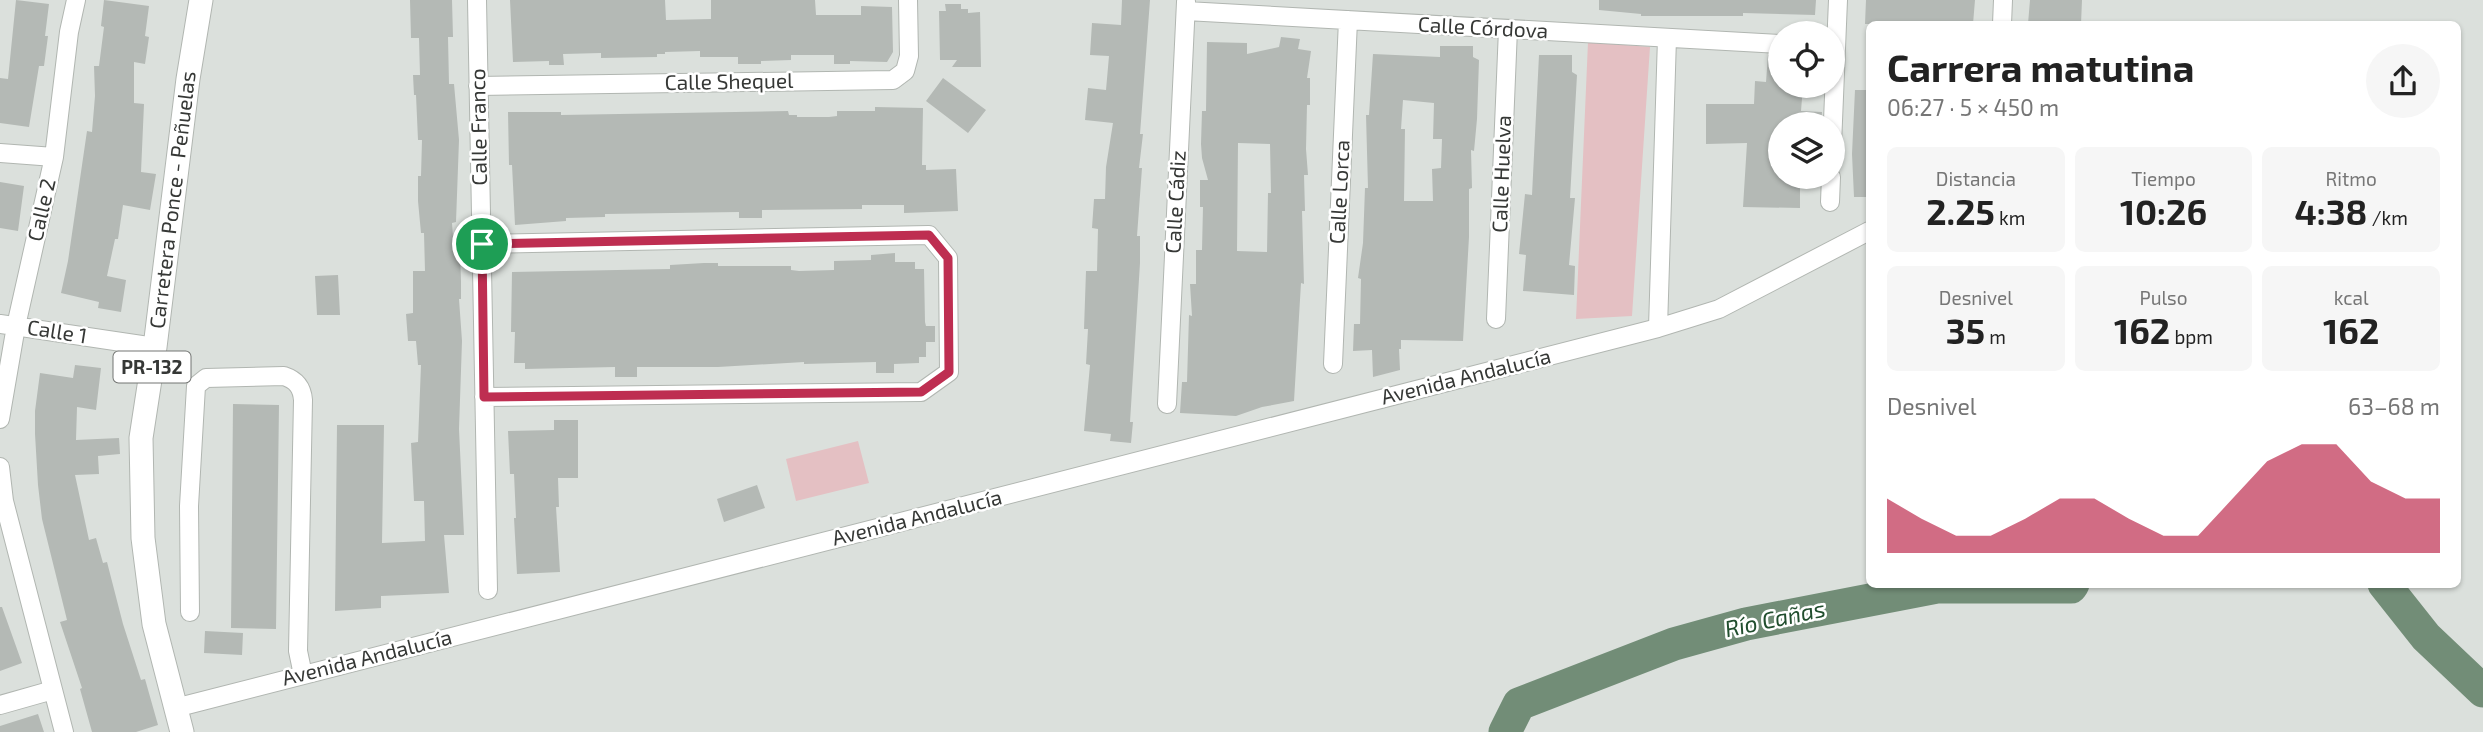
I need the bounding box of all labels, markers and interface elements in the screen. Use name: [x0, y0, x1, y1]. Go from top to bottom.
street label: Calle Córdova: [1417, 11, 1549, 42]
map controls: [1768, 21, 1845, 189]
button: locate: [1768, 21, 1845, 98]
text: Carrera matutina: [1887, 44, 2194, 90]
button: share: [2366, 44, 2440, 118]
street label: Calle Shequel: [664, 67, 794, 94]
street label: Calle Franco: [464, 68, 491, 186]
street label: Carretera Ponce - Peñuelas: [143, 70, 200, 330]
text: 06:27 · 5 × 450 m: [1887, 93, 2059, 121]
button: layers: [1768, 112, 1845, 189]
street label: Calle Huelva: [1486, 115, 1515, 233]
street label: Calle Lorca: [1323, 139, 1354, 245]
street label: Calle Cádiz: [1159, 150, 1190, 254]
text: Distancia: [1936, 167, 2016, 190]
text: Tiempo: [2131, 167, 2196, 190]
text: Ritmo: [2326, 167, 2377, 190]
street label: Calle 2: [21, 176, 60, 244]
text: 2.25: [1926, 190, 1995, 232]
text: 10:26: [2120, 190, 2207, 232]
text: 4:38: [2294, 190, 2367, 232]
text: km: [1995, 206, 2025, 229]
text: /km: [2367, 206, 2408, 229]
pin: [452, 214, 512, 274]
icon: arrive: [463, 225, 501, 263]
text: Desnivel: [1939, 286, 2013, 309]
text: Pulso: [2139, 286, 2188, 309]
text: kcal: [2334, 286, 2369, 309]
text: 35: [1946, 309, 1985, 351]
text: 162: [2114, 309, 2170, 351]
text: 162: [2323, 309, 2379, 351]
street label: Calle 1: [26, 313, 89, 348]
text: m: [1985, 325, 2006, 348]
text: bpm: [2170, 325, 2213, 348]
street label: Avenida Andalucía: [1378, 342, 1553, 409]
road number: PR-132: [114, 352, 190, 382]
text: Desnivel: [1887, 392, 1977, 420]
text: 63–68 m: [2348, 392, 2440, 420]
street label: Avenida Andalucía: [829, 483, 1004, 550]
water label: Río Cañas: [1722, 594, 1828, 642]
street label: Avenida Andalucía: [279, 623, 454, 690]

